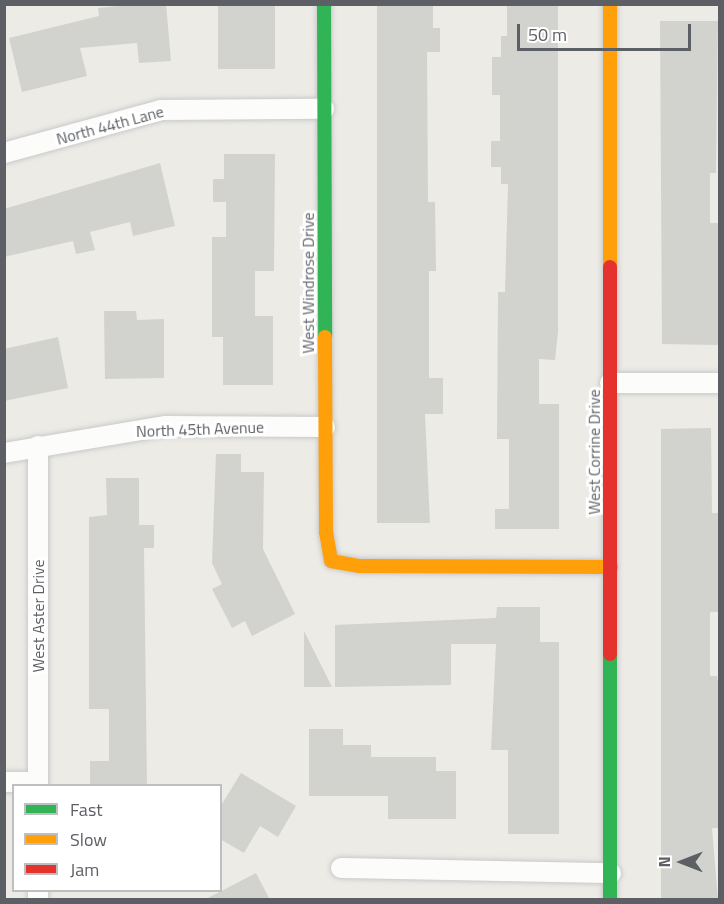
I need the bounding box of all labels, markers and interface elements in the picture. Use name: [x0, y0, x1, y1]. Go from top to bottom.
scale bar: [520, 12, 694, 50]
text: 50 m: [528, 21, 567, 48]
street label: North 44th Lane: [54, 101, 166, 149]
street label: West Windrose Drive: [298, 212, 318, 354]
street label: West Corrine Drive: [584, 389, 604, 515]
street label: North 45th Avenue: [136, 417, 264, 441]
street label: West Aster Drive: [28, 559, 48, 673]
legend: [12, 784, 222, 892]
text: Fast: [70, 796, 103, 823]
text: Slow: [70, 826, 107, 853]
north arrow: [652, 832, 712, 892]
text: Jam: [70, 856, 99, 883]
text: N: [652, 856, 676, 868]

